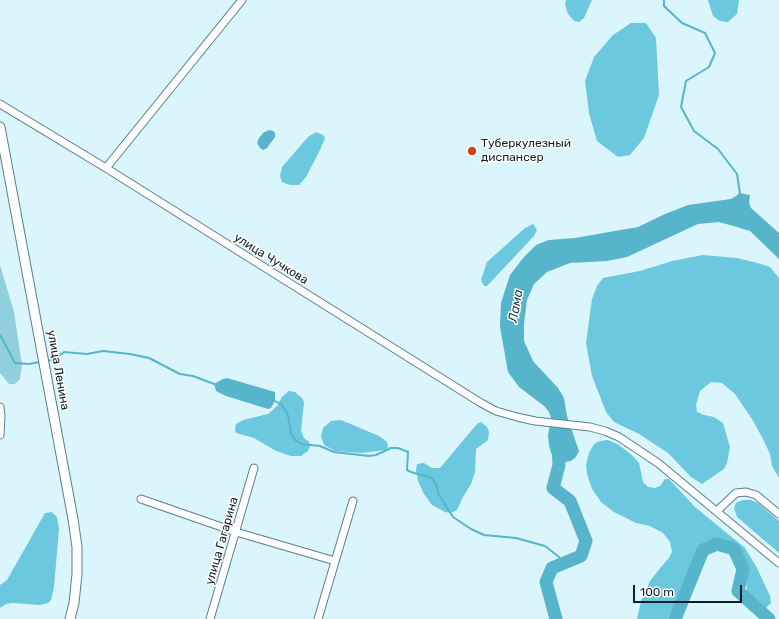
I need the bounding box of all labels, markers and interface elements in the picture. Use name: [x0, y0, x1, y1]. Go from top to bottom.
place label: Туберкулезный диспансер: [481, 137, 571, 165]
marker: Туберкулезный диспансер: [466, 145, 478, 157]
street label: улица Чучкова: [231, 230, 311, 288]
water label: Лама: [505, 288, 527, 324]
street label: улица Ленина: [44, 329, 72, 411]
street label: улица Гагарина: [203, 496, 241, 586]
scale bar: [635, 577, 744, 603]
text: 100 m: [640, 585, 674, 599]

